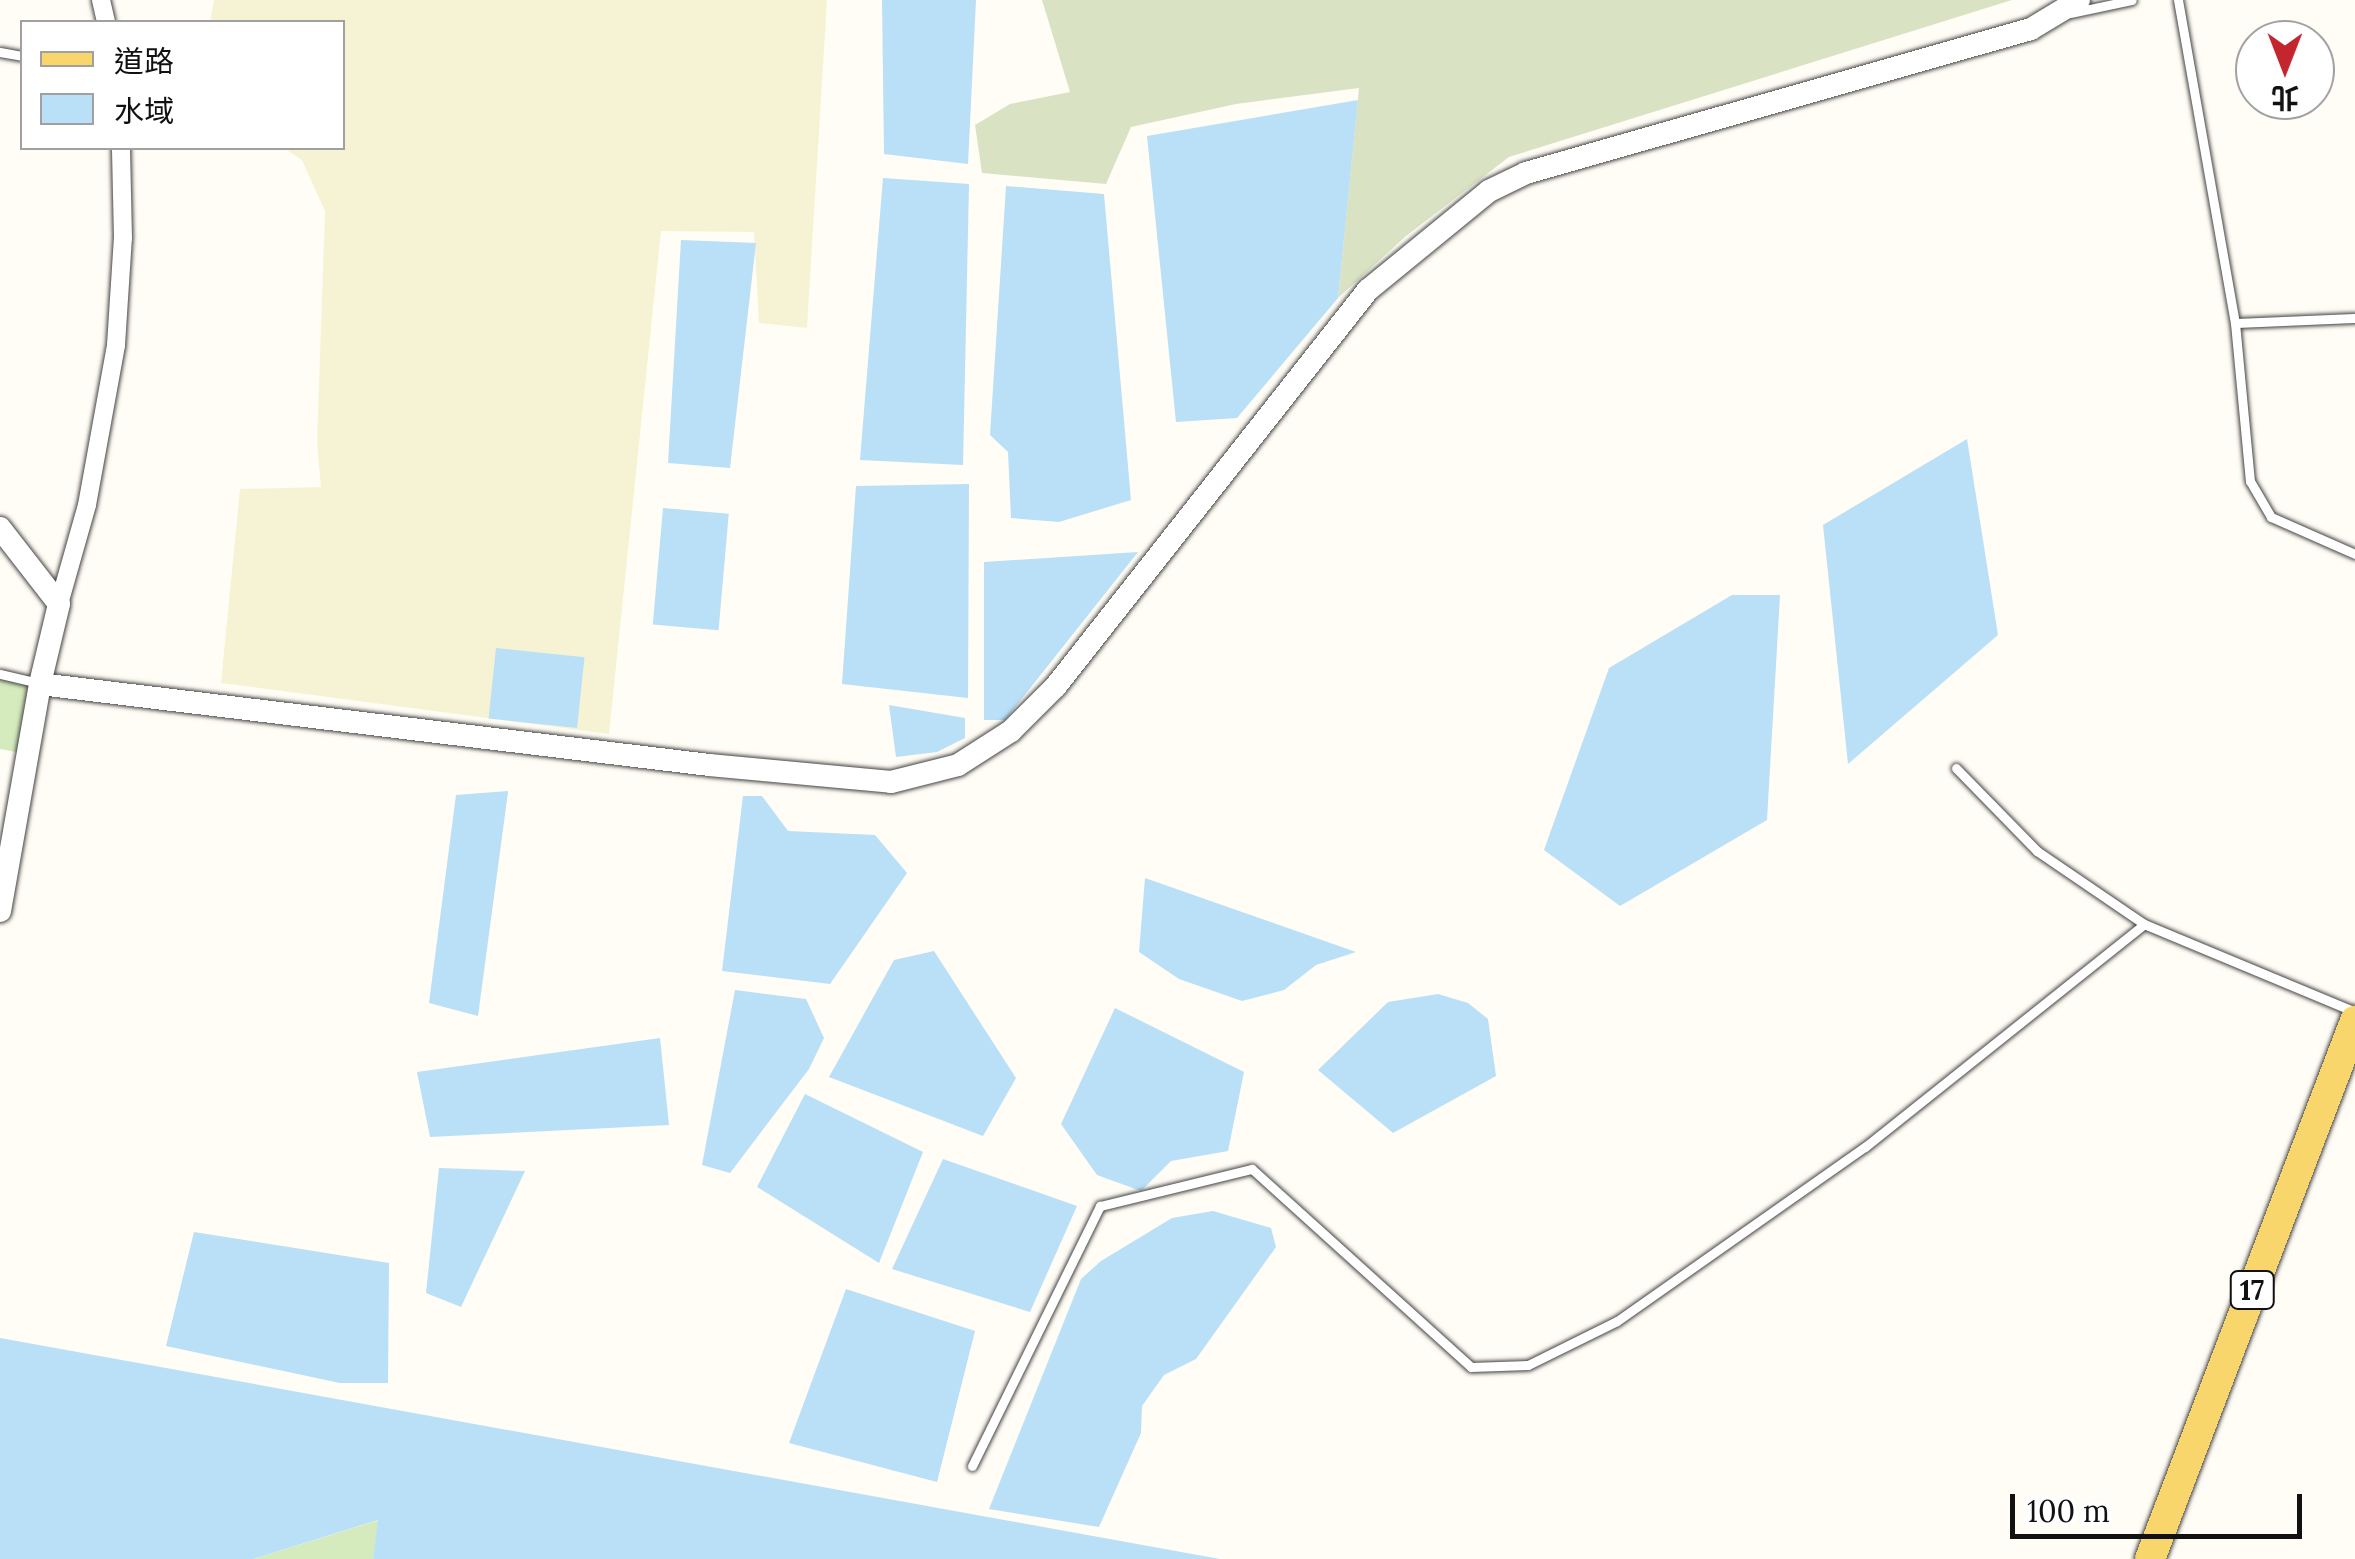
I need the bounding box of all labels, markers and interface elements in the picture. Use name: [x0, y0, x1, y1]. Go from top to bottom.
legend: [20, 20, 345, 150]
north arrow: [2235, 20, 2335, 120]
text: 道路: [114, 42, 174, 80]
text: 北: [2271, 80, 2299, 116]
text: 水域: [114, 92, 174, 130]
road number: 17: [2230, 1267, 2274, 1313]
scale bar: [2015, 1474, 2308, 1536]
text: 100 m: [2027, 1492, 2110, 1530]

